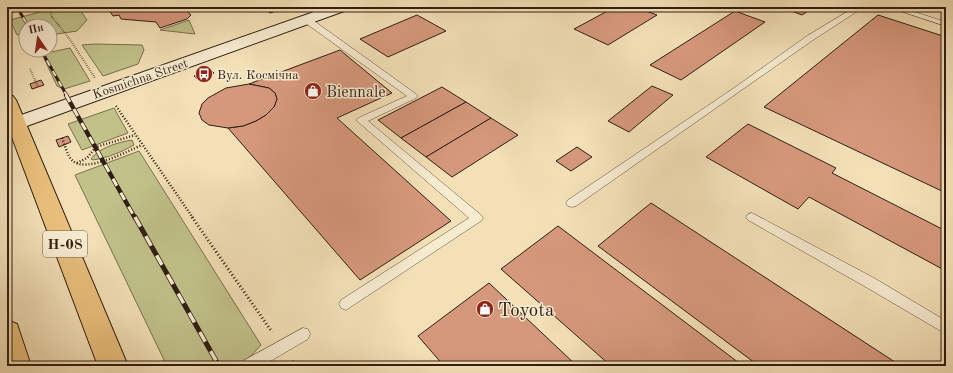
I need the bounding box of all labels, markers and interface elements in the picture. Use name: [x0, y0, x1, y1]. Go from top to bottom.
north arrow: [18, 18, 58, 58]
text: Пн: [27, 23, 45, 37]
street label: Kosmichna Street: [91, 57, 190, 102]
bus stop icon: Вул. Космічна: [194, 64, 214, 84]
place label: Вул. Космічна: [217, 69, 299, 82]
shop icon: Biennale: [303, 81, 323, 101]
place label: Biennale: [326, 85, 386, 101]
road number: Н-08: [43, 231, 87, 257]
shop icon: Toyota: [475, 299, 495, 319]
place label: Toyota: [498, 302, 555, 321]

